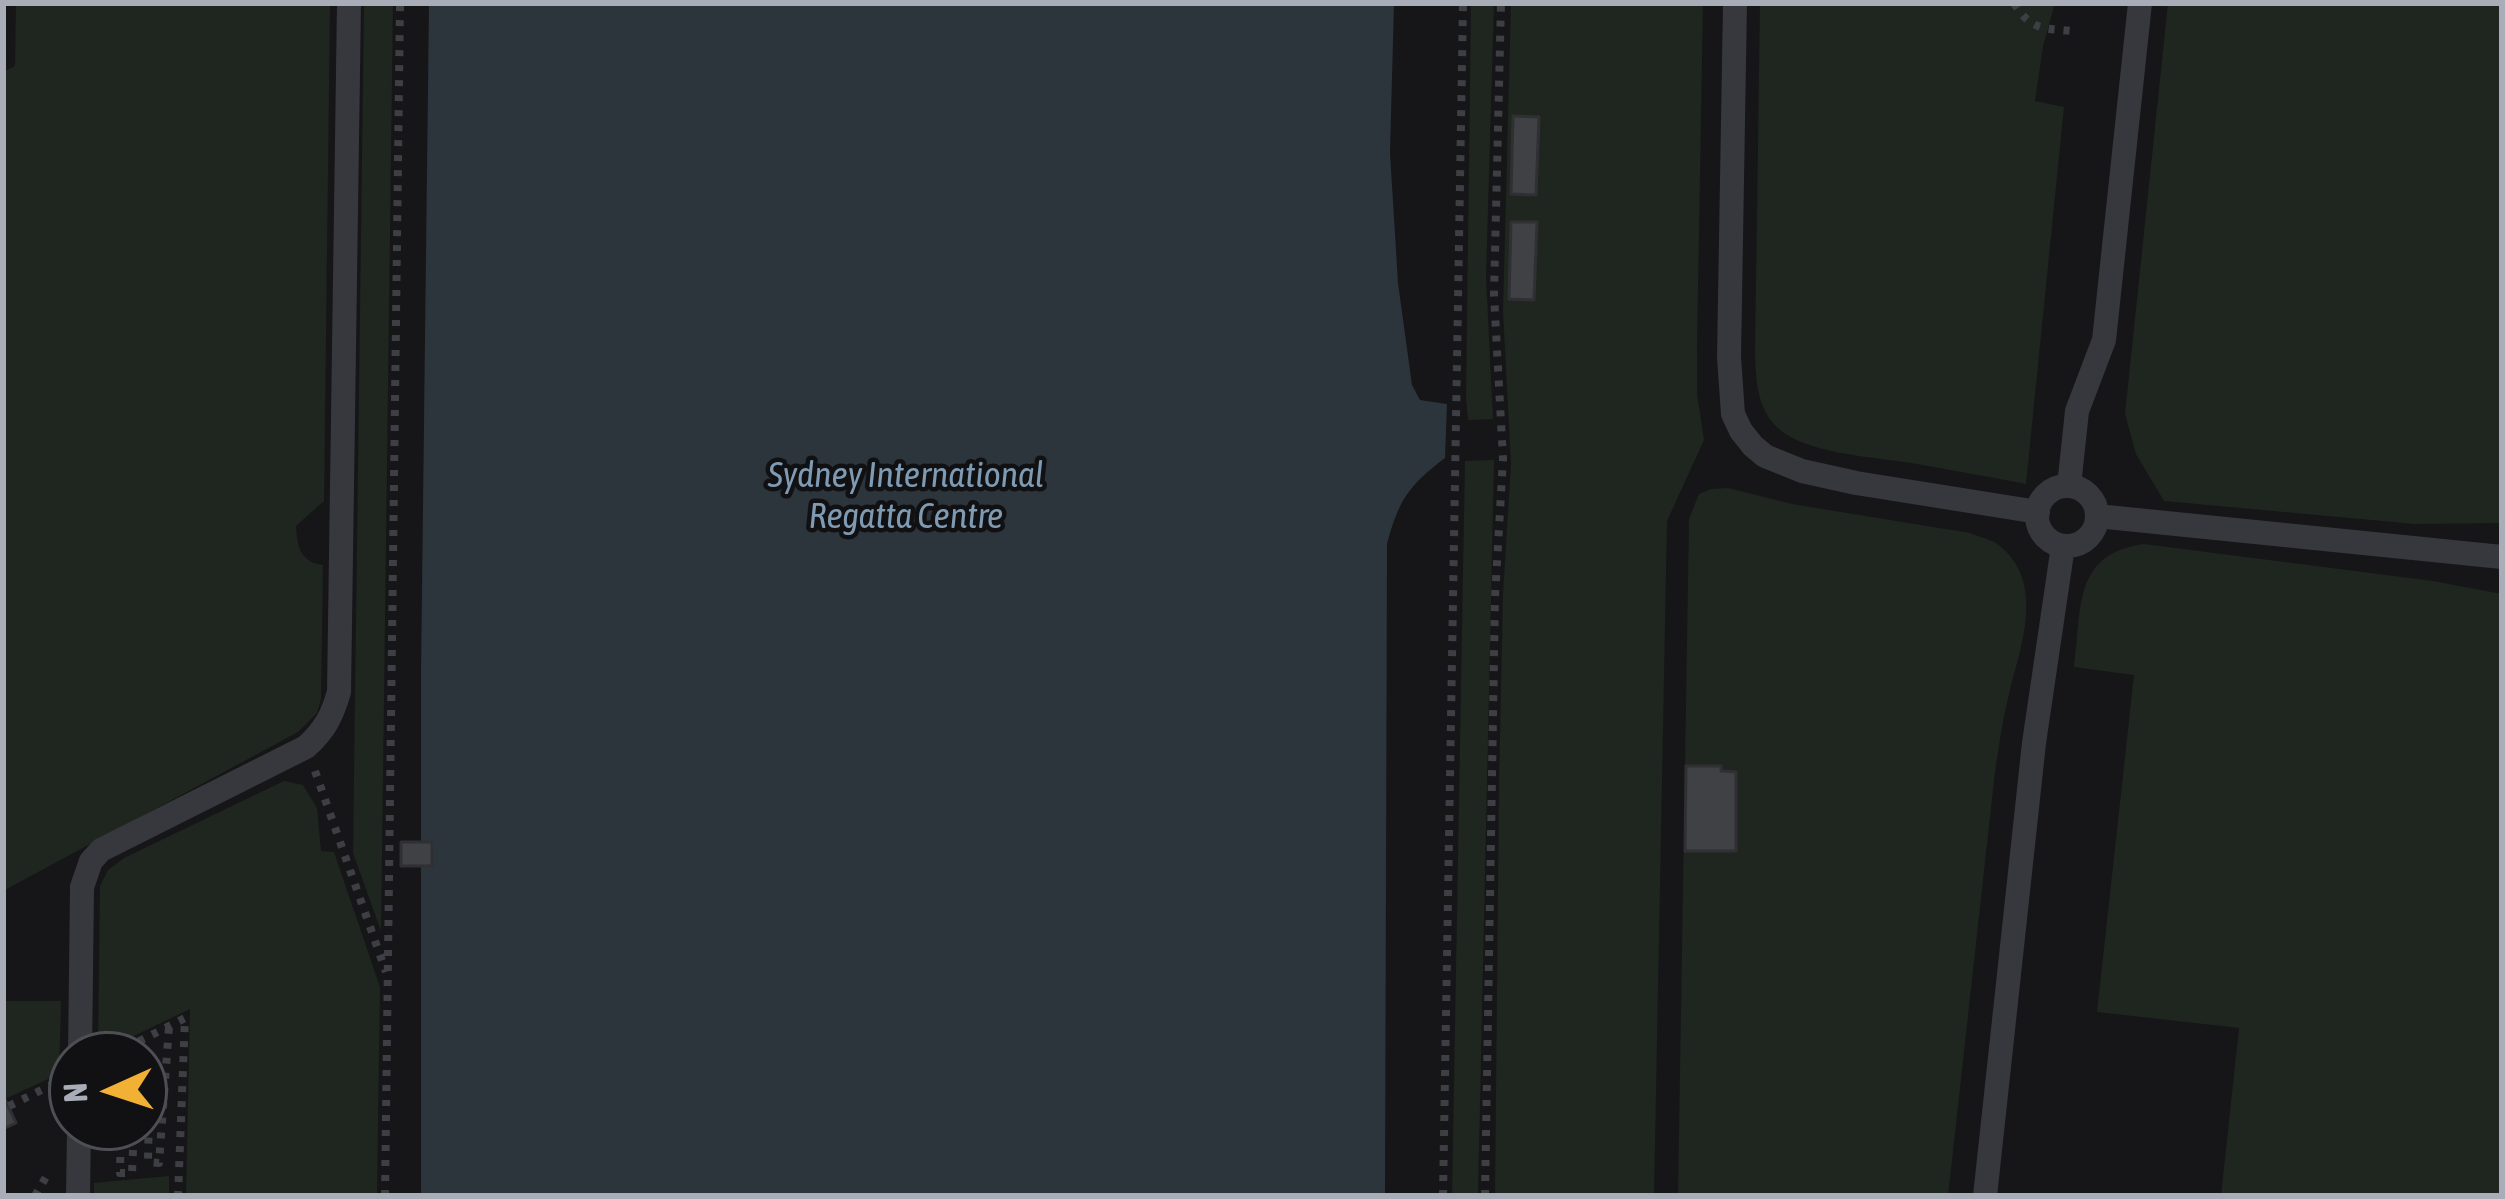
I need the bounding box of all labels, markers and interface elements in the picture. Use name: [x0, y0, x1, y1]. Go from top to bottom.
water label: Sydney International Regatta Centre: [768, 454, 1044, 539]
north arrow: [48, 1031, 168, 1151]
text: N: [56, 1082, 95, 1103]

